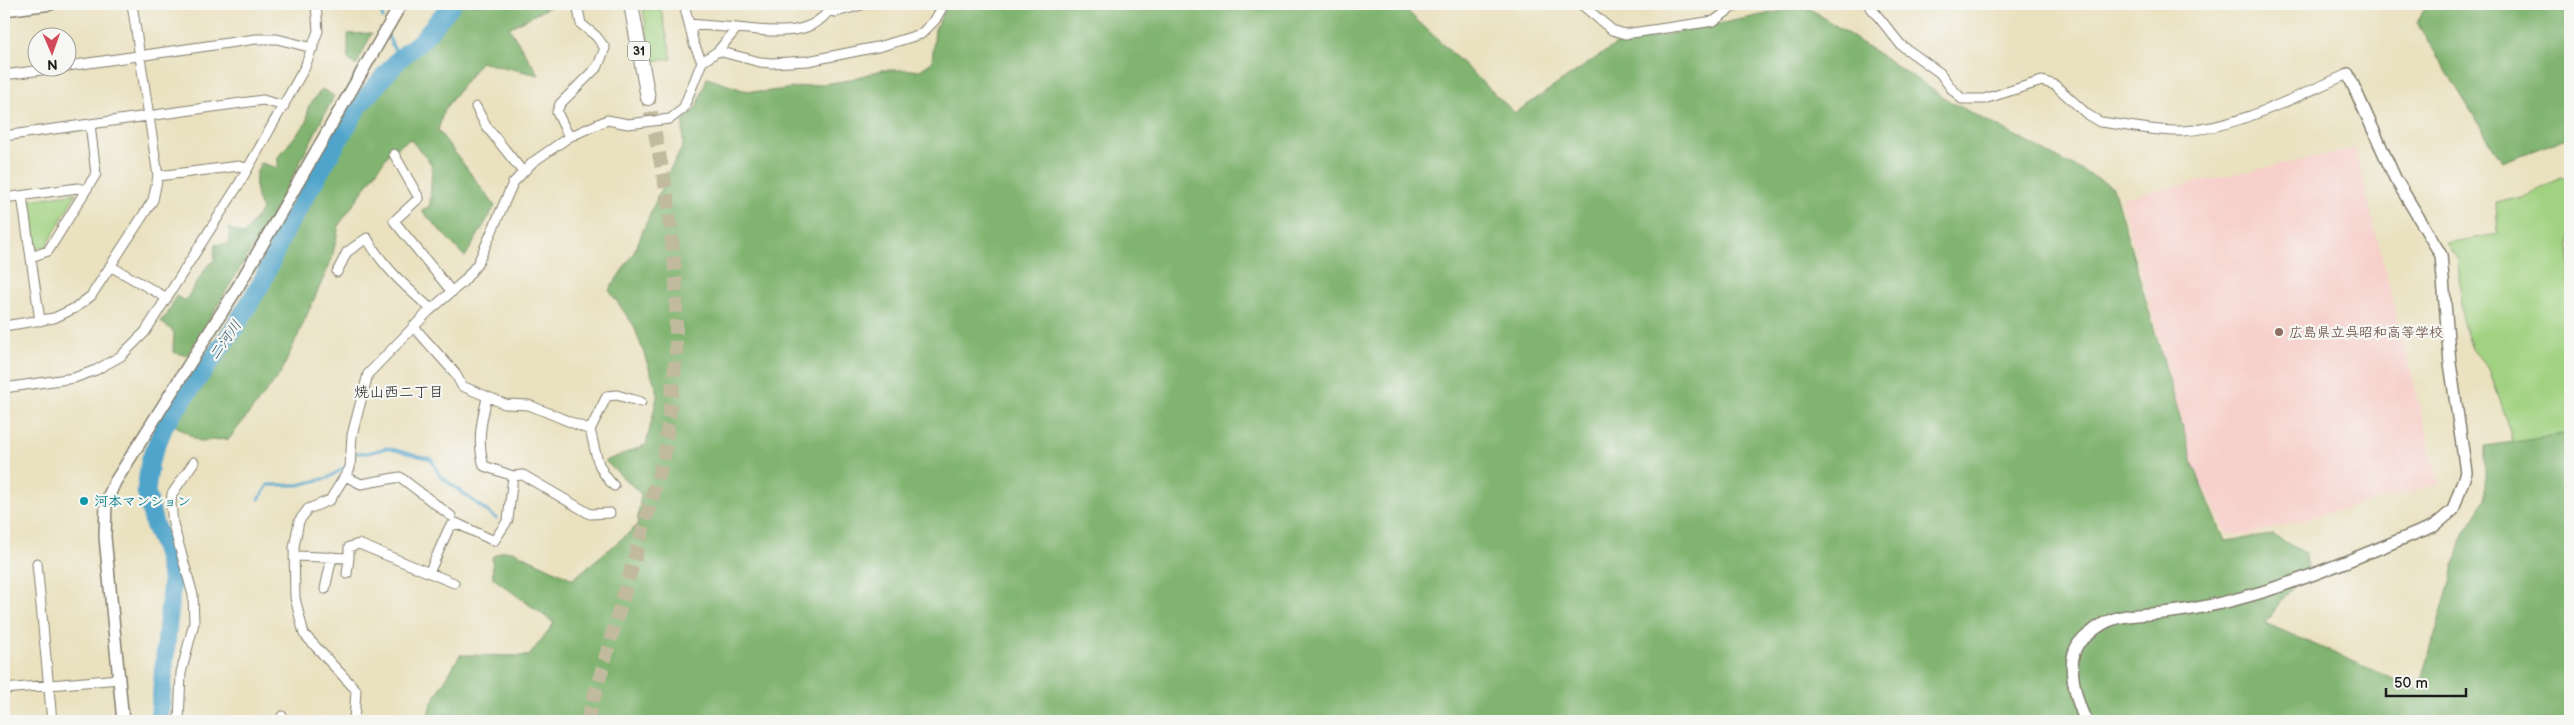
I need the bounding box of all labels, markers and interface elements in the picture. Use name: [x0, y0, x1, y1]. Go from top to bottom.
north arrow: [28, 28, 78, 78]
road number: 31: [628, 41, 650, 60]
text: N: [47, 56, 58, 73]
water label: 二河川: [205, 316, 246, 364]
place label: 広島県立呉昭和高等学校: [2289, 324, 2443, 341]
marker: 広島県立呉昭和高等学校: [2273, 326, 2285, 338]
district label: 焼山西二丁目: [354, 383, 444, 402]
place label: 河本マンション: [94, 493, 191, 510]
marker: 河本マンション: [78, 495, 90, 507]
scale bar: [2386, 665, 2466, 697]
text: 50 m: [2394, 674, 2428, 693]

